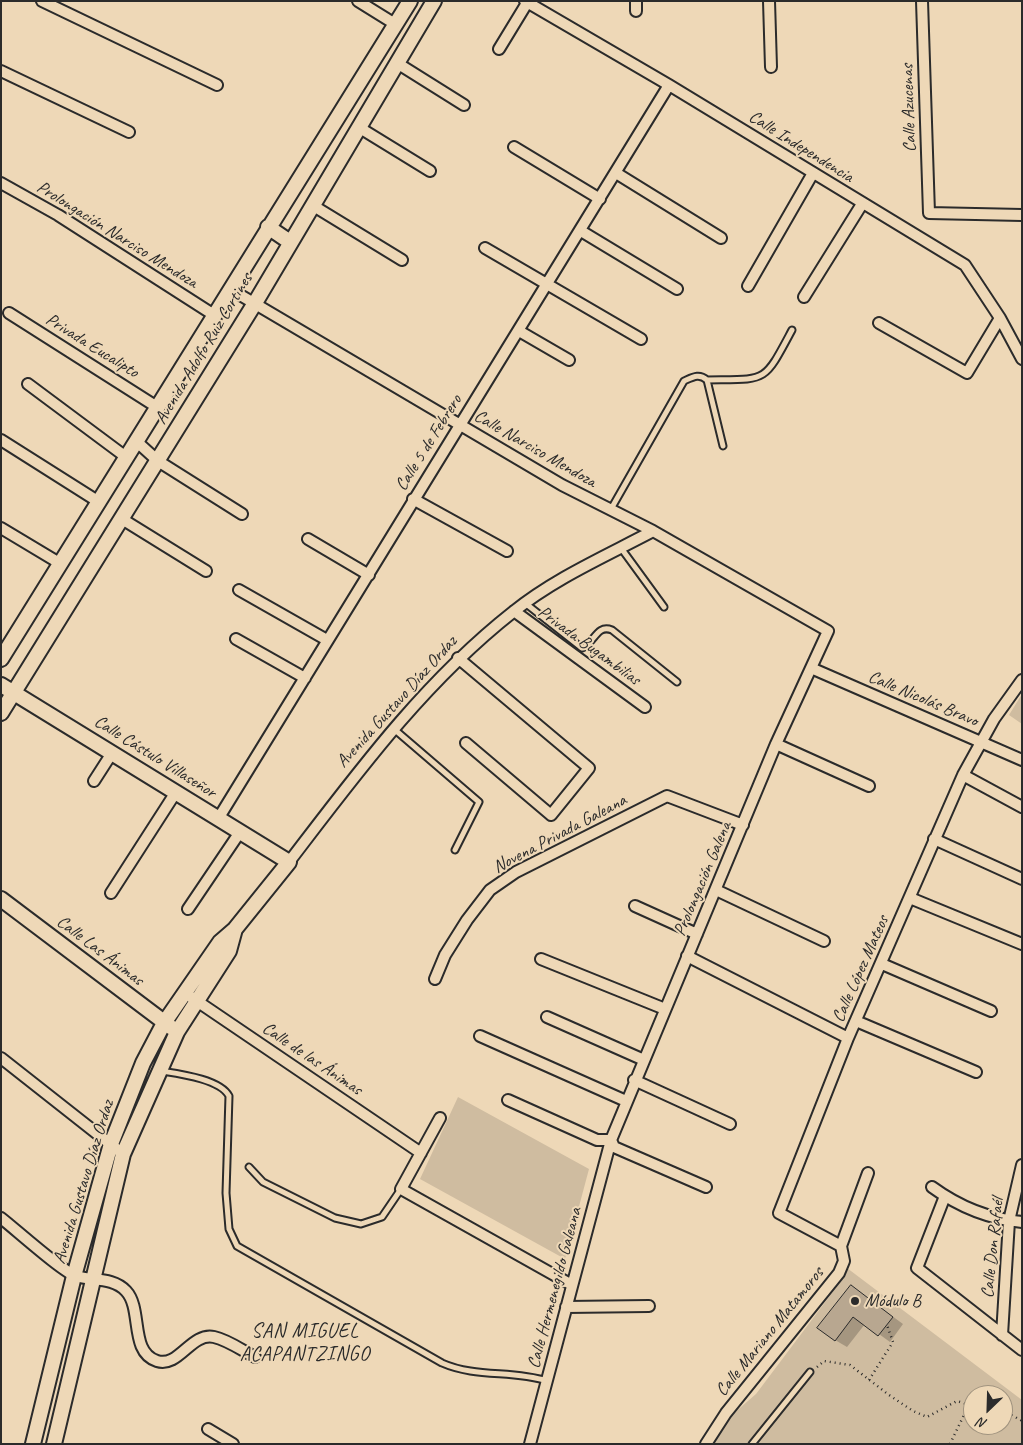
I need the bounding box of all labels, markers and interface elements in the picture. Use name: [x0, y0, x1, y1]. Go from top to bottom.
street label: Calle Azucenas: [897, 64, 921, 152]
street label: Calle Independencia: [745, 106, 857, 188]
street label: Prolongación Narciso Mendoza: [32, 177, 202, 293]
street label: Avenida Adolfo Ruiz Cortines: [150, 270, 258, 428]
street label: Privada Eucalipto: [42, 309, 142, 383]
street label: Calle 5 de Febrero: [391, 391, 467, 495]
street label: Calle Narciso Mendoza: [470, 405, 600, 493]
street label: Privada Bugambilias: [533, 601, 645, 691]
street label: Avenida Gustavo Díaz Ordaz: [332, 632, 462, 772]
street label: Calle Nicolás Bravo: [865, 666, 981, 732]
street label: Calle Cástulo Villaseñor: [90, 711, 220, 803]
street label: Novena Privada Galeana: [490, 790, 630, 878]
street label: Prolongación Galena: [669, 819, 737, 939]
street label: Calle Las Ánimas: [52, 911, 148, 991]
street label: Calle López Mateos: [828, 912, 894, 1026]
street label: Calle de las Ánimas: [258, 1018, 366, 1100]
street label: Avenida Gustavo Díaz Ordaz: [49, 1098, 119, 1266]
street label: Calle Don Rafaél: [977, 1197, 1009, 1299]
street label: Calle Hermenegildo Galeana: [523, 1205, 587, 1371]
street label: Calle Mariano Matamoros: [711, 1263, 829, 1401]
place label: Módulo B: [865, 1290, 921, 1312]
marker: Módulo B: [849, 1295, 861, 1307]
district label: SAN MIGUEL ACAPANTZINGO: [239, 1320, 371, 1367]
north arrow: [963, 1385, 1013, 1435]
text: N: [975, 1414, 990, 1433]

